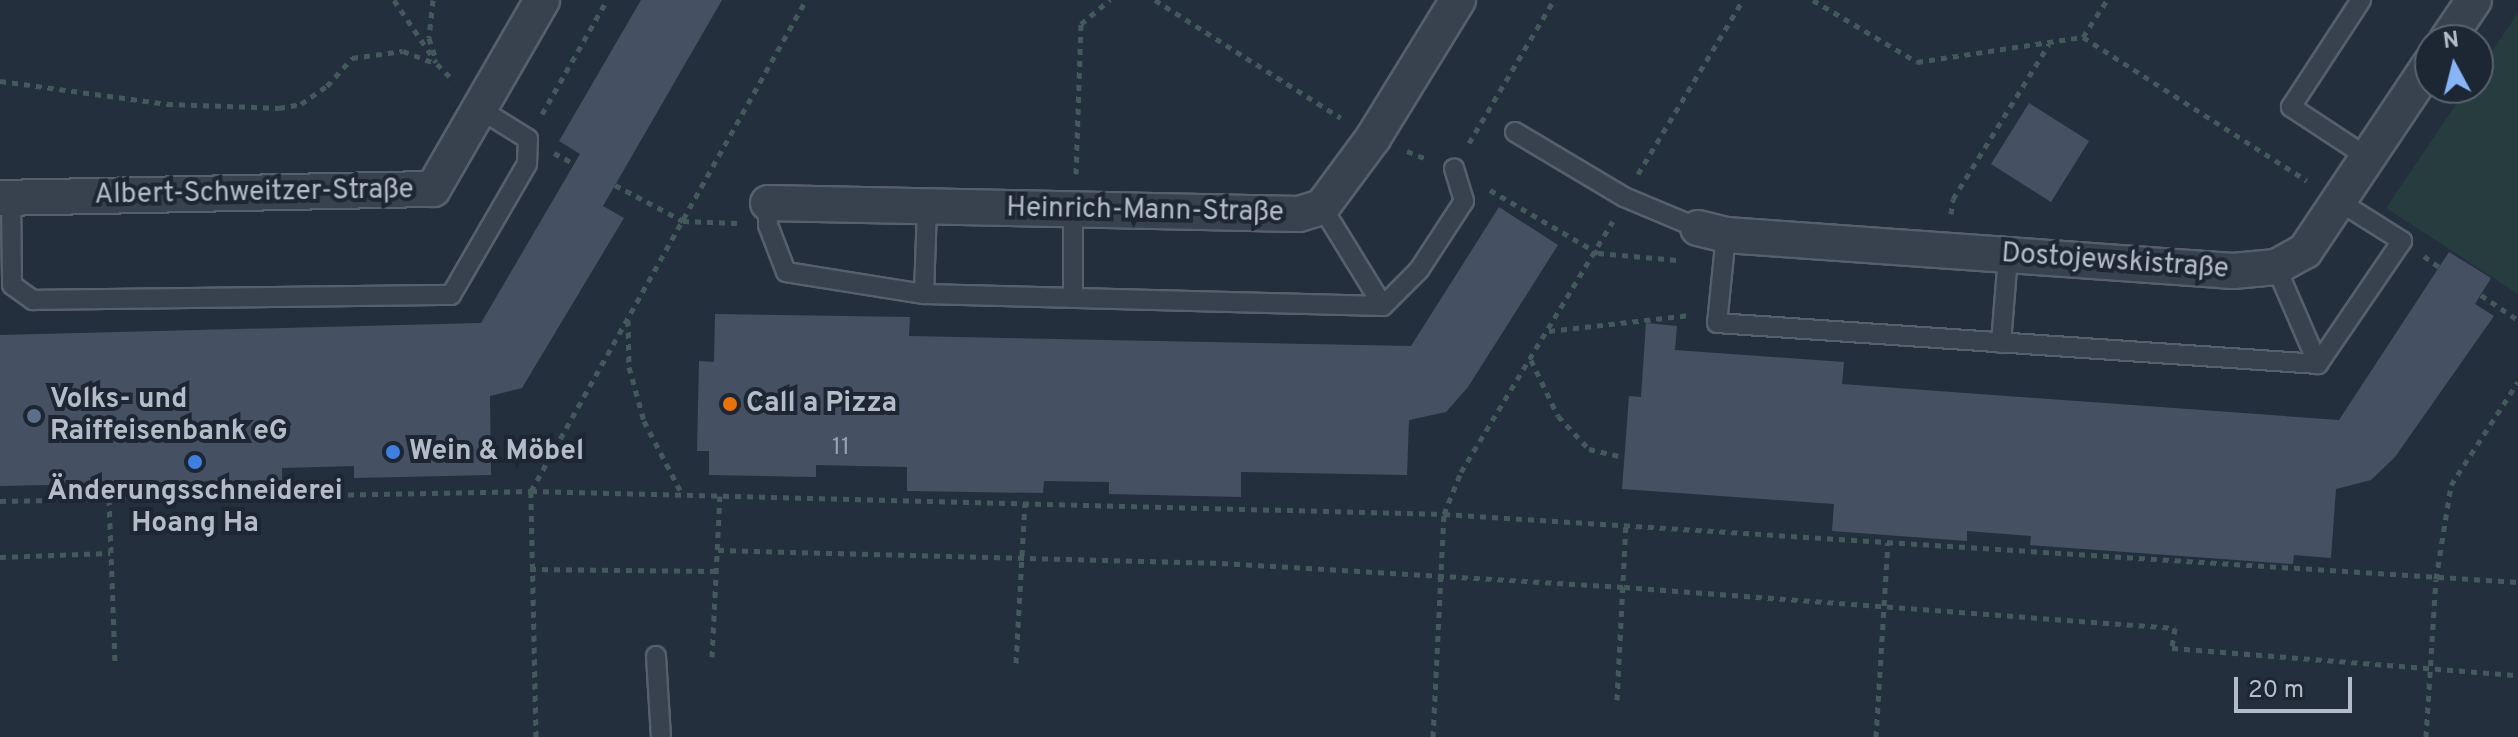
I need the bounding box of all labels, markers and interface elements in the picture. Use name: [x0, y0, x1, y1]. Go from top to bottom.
north arrow: [2414, 24, 2494, 104]
text: N: [2442, 27, 2461, 56]
street label: Albert-Schweitzer-Straße: [94, 173, 414, 213]
street label: Heinrich-Mann-Straße: [1006, 192, 1284, 230]
street label: Dostojewskistraße: [2000, 237, 2230, 287]
place label: Volks- und Raiffeisenbank eG: [50, 383, 288, 449]
place label: Call a Pizza: [746, 387, 897, 421]
marker: Call a Pizza: [721, 395, 739, 413]
marker: Volks- und Raiffeisenbank eG: [25, 407, 43, 425]
place label: Wein & Möbel: [409, 435, 584, 469]
house number: 11: [832, 435, 850, 463]
marker: Wein & Möbel: [384, 443, 402, 461]
marker: Änderungsschneiderei Hoang Ha: [186, 453, 204, 471]
place label: Änderungsschneiderei Hoang Ha: [47, 475, 343, 541]
scale bar: [2238, 661, 2356, 711]
text: 20 m: [2248, 676, 2304, 706]

